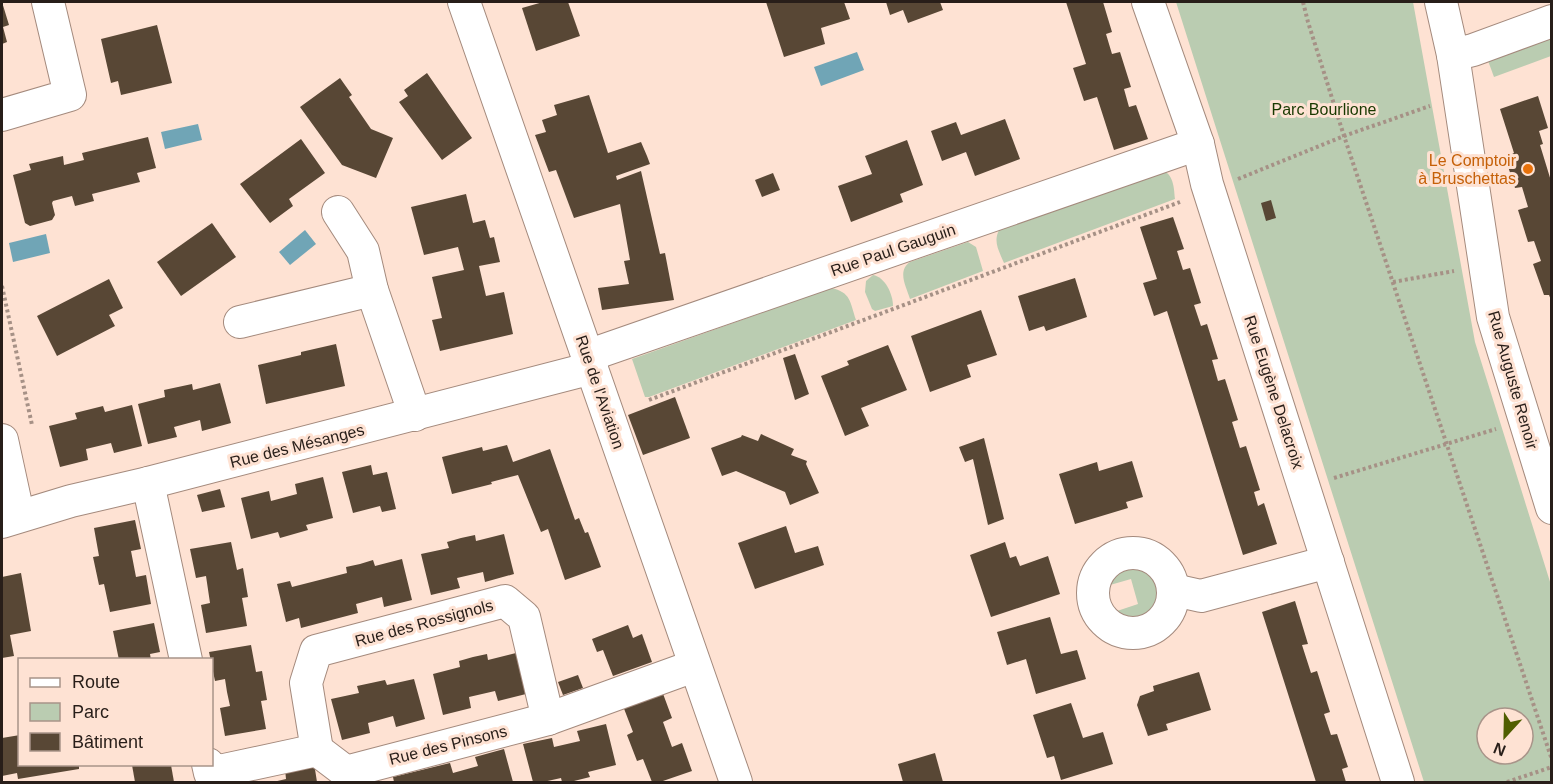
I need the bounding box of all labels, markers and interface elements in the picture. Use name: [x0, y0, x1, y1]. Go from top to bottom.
park label: Parc Bourlione: [1272, 101, 1377, 118]
place label: Le Comptoir à Bruschettas: [1418, 152, 1517, 187]
marker: Le Comptoir à Bruschettas: [1521, 162, 1535, 176]
street label: Rue Paul Gauguin: [828, 221, 958, 279]
street label: Rue Auguste Renoir: [1485, 309, 1541, 452]
street label: Rue Eugène Delacroix: [1241, 313, 1307, 471]
street label: Rue de l'Aviation: [573, 333, 627, 451]
street label: Rue des Mésanges: [228, 421, 366, 471]
street label: Rue des Rossignols: [353, 596, 495, 650]
legend: [18, 658, 213, 766]
text: Route: [72, 672, 120, 692]
text: Parc: [72, 702, 109, 722]
north arrow: [1475, 706, 1535, 766]
street label: Rue des Pinsons: [387, 722, 509, 768]
text: Bâtiment: [72, 732, 143, 752]
text: N: [1491, 739, 1508, 759]

